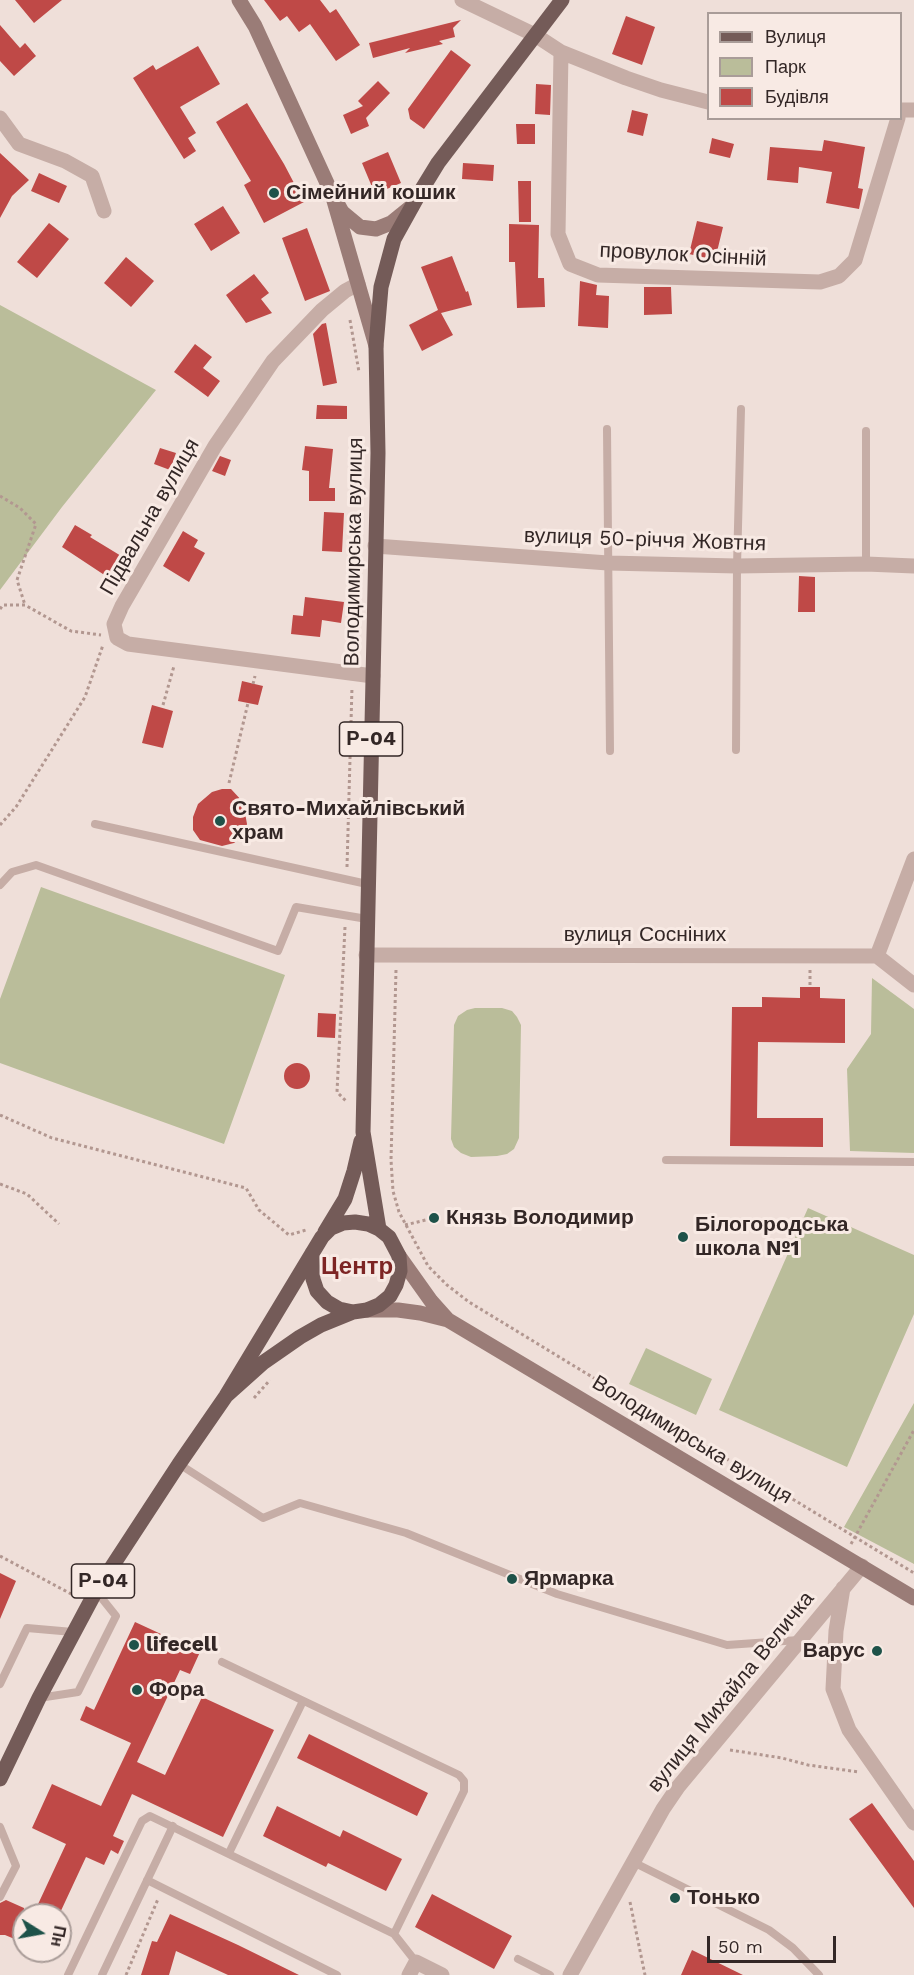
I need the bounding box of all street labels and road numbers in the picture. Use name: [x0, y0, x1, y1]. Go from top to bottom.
street label: провулок Осінній: [599, 238, 767, 272]
street label: Підвальна вулиця: [95, 434, 205, 600]
street label: Володимирська вулиця: [339, 437, 369, 667]
street label: вулиця 50-річчя Жовтня: [524, 523, 766, 557]
road number: Р-04: [340, 722, 403, 756]
street label: вулиця Сосніних: [564, 922, 726, 948]
street label: Володимирська вулиця: [587, 1370, 797, 1510]
road number: Р-04: [72, 1564, 134, 1598]
street label: вулиця Михайла Величка: [642, 1587, 820, 1797]

